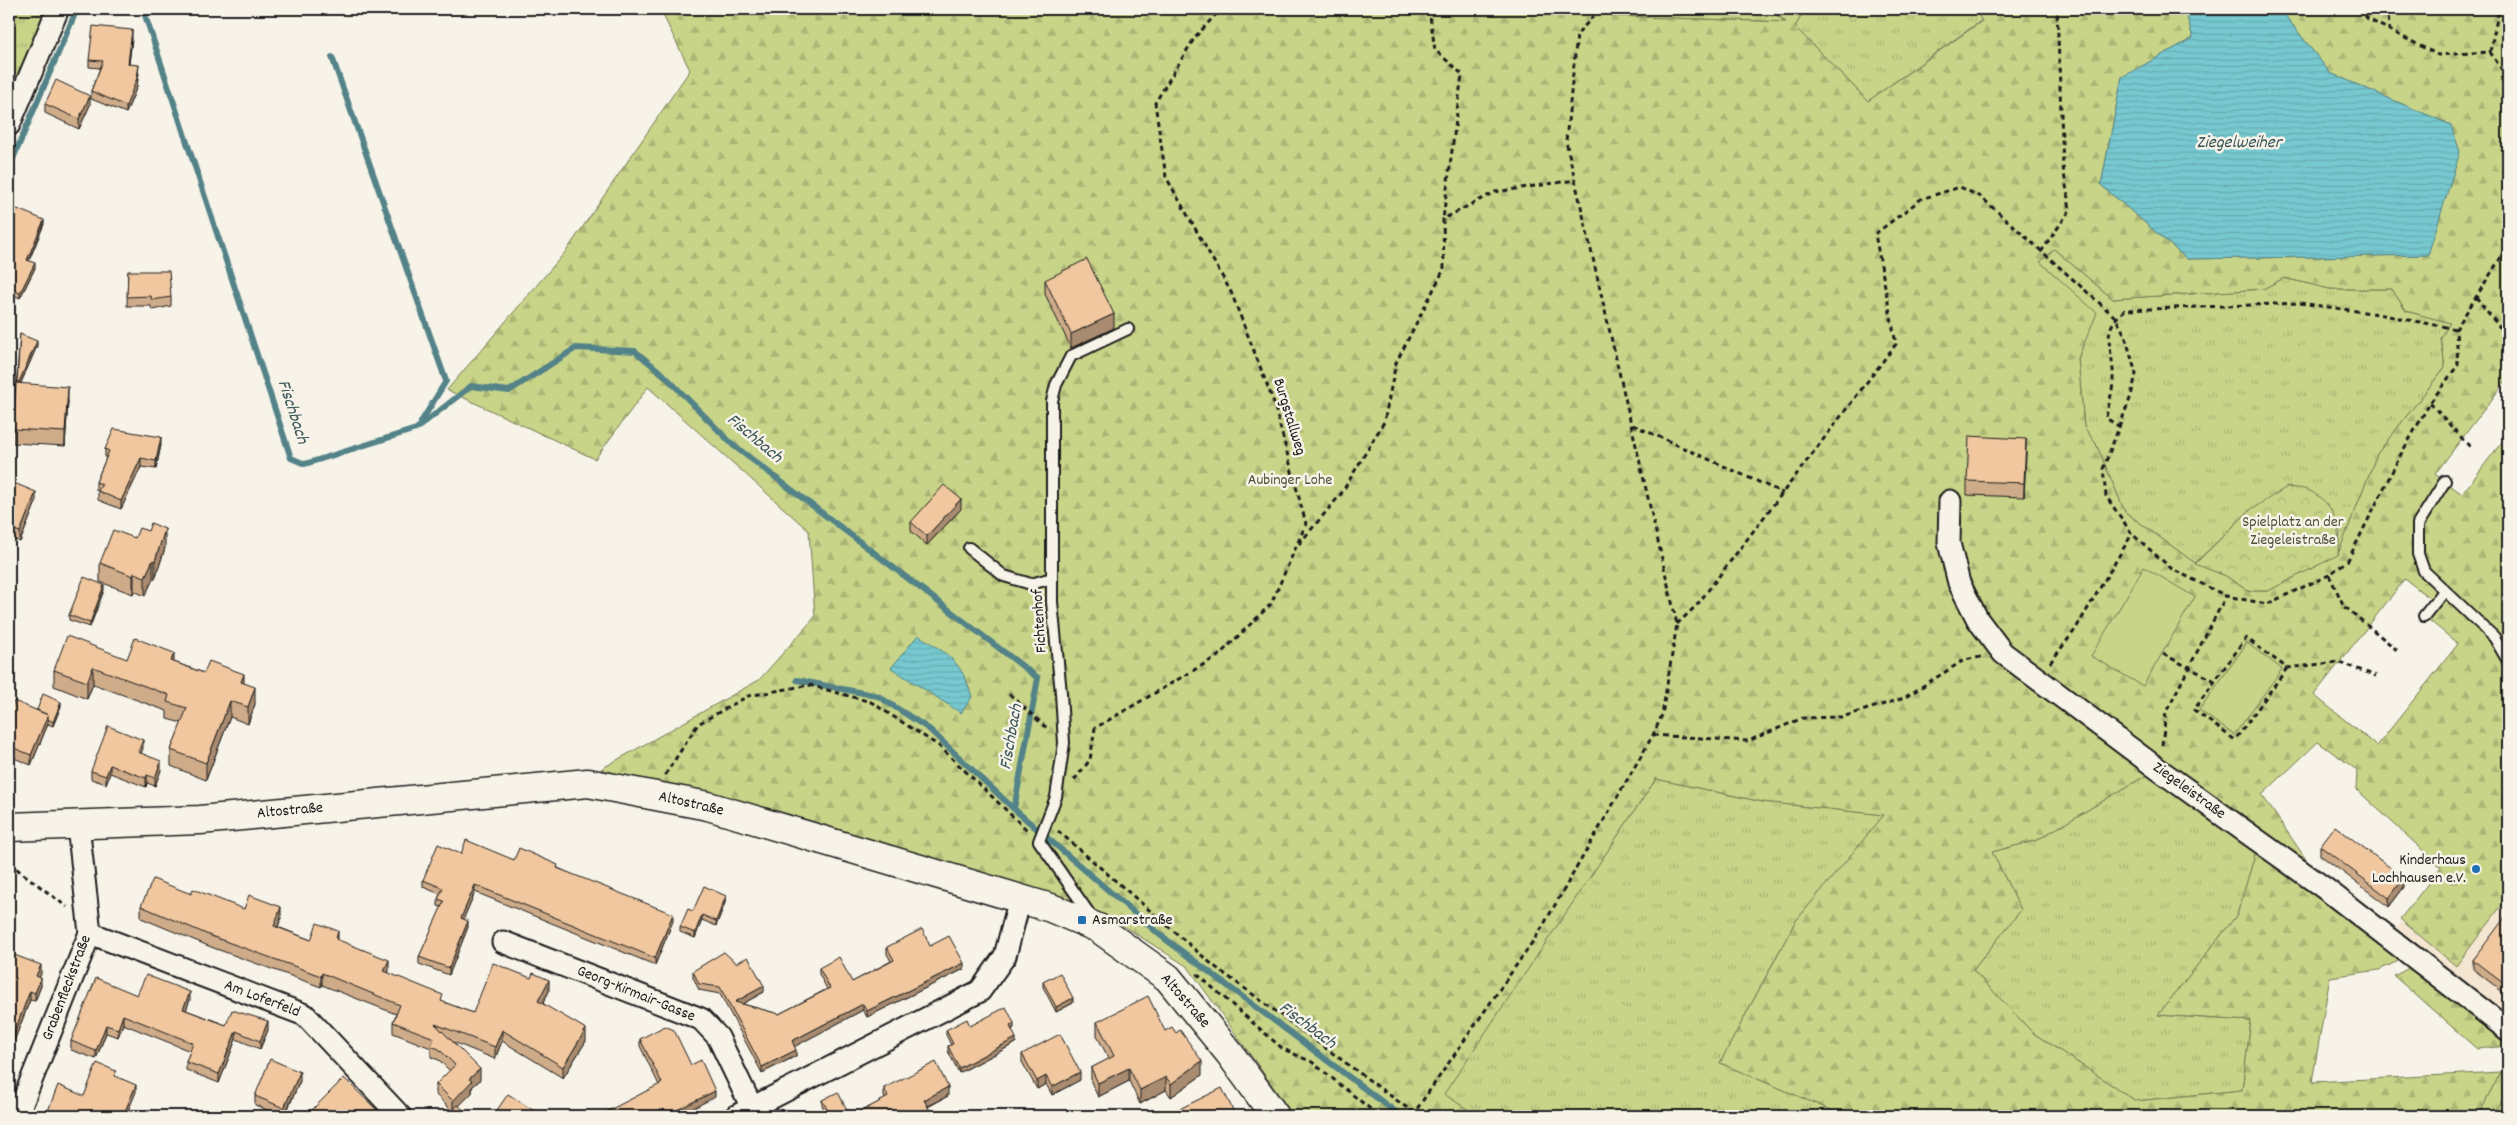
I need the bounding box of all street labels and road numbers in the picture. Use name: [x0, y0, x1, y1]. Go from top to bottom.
street label: Burgstallweg: [1266, 376, 1312, 458]
street label: Fichtenhof: [1026, 588, 1054, 654]
street label: Ziegeleistraße: [2148, 757, 2230, 825]
street label: Altostraße: [656, 785, 726, 823]
street label: Altostraße: [256, 797, 324, 825]
street label: Grabenfleckstraße: [36, 932, 98, 1044]
street label: Georg-Kirmair-Gasse: [573, 960, 699, 1028]
street label: Altostraße: [1155, 968, 1215, 1034]
street label: Am Loferfeld: [221, 974, 303, 1024]

